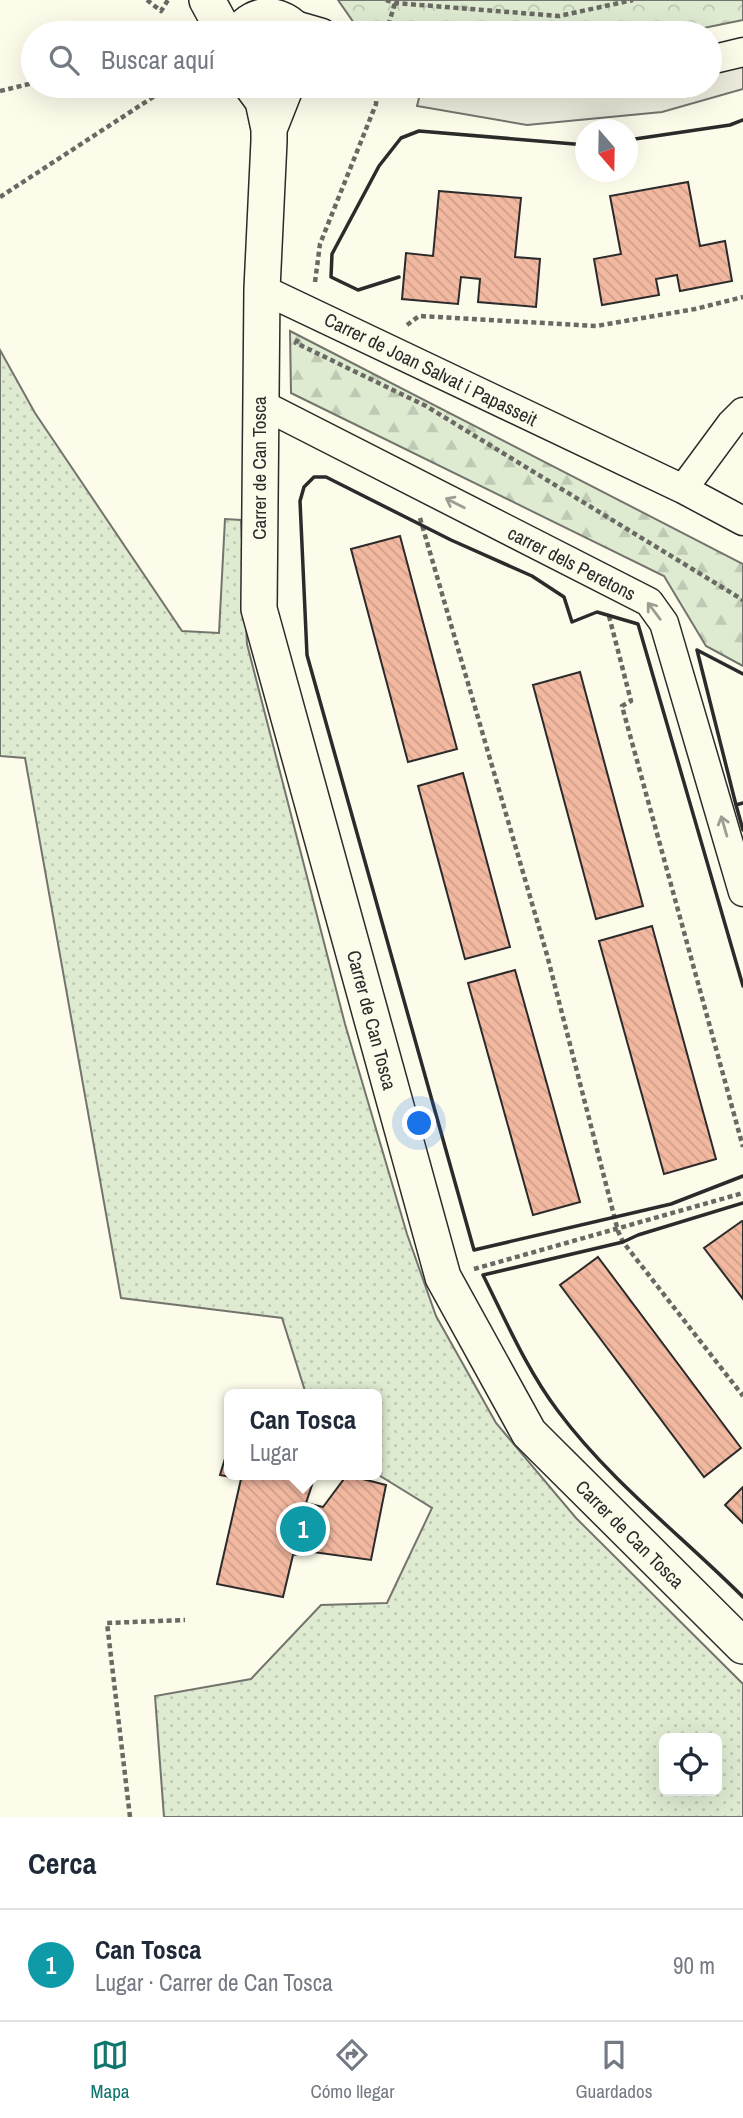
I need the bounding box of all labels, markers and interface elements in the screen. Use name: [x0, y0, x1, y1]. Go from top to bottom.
search box: [21, 21, 722, 98]
icon: search: [45, 41, 83, 79]
text: Buscar aquí: [101, 42, 215, 77]
north arrow: [575, 119, 638, 182]
street label: Carrer de Joan Salvat i Papasseit: [320, 306, 542, 432]
street label: Carrer de Can Tosca: [246, 396, 272, 540]
one-way arrow: [445, 496, 466, 510]
street label: carrer dels Peretons: [504, 520, 641, 607]
one-way arrow: [647, 602, 662, 620]
one-way arrow: [716, 816, 729, 838]
street label: Carrer de Can Tosca: [341, 947, 403, 1093]
your location: [402, 1106, 436, 1140]
popup: [224, 1389, 382, 1480]
text: Can Tosca: [250, 1402, 356, 1437]
text: Lugar: [250, 1437, 298, 1468]
street label: Carrer de Can Tosca: [570, 1474, 690, 1594]
pin: 1: [280, 1503, 326, 1555]
map controls: [659, 1733, 722, 1796]
button: locate: [659, 1733, 722, 1796]
text: Cerca: [28, 1843, 96, 1883]
text: Can Tosca: [95, 1932, 201, 1967]
text: 1: [46, 1950, 56, 1981]
text: 90 m: [673, 1950, 715, 1981]
text: Lugar · Carrer de Can Tosca: [95, 1967, 333, 1998]
tab: Mapa: [90, 2036, 129, 2104]
tab: Cómo llegar: [310, 2036, 394, 2104]
tab: Guardados: [575, 2036, 652, 2104]

